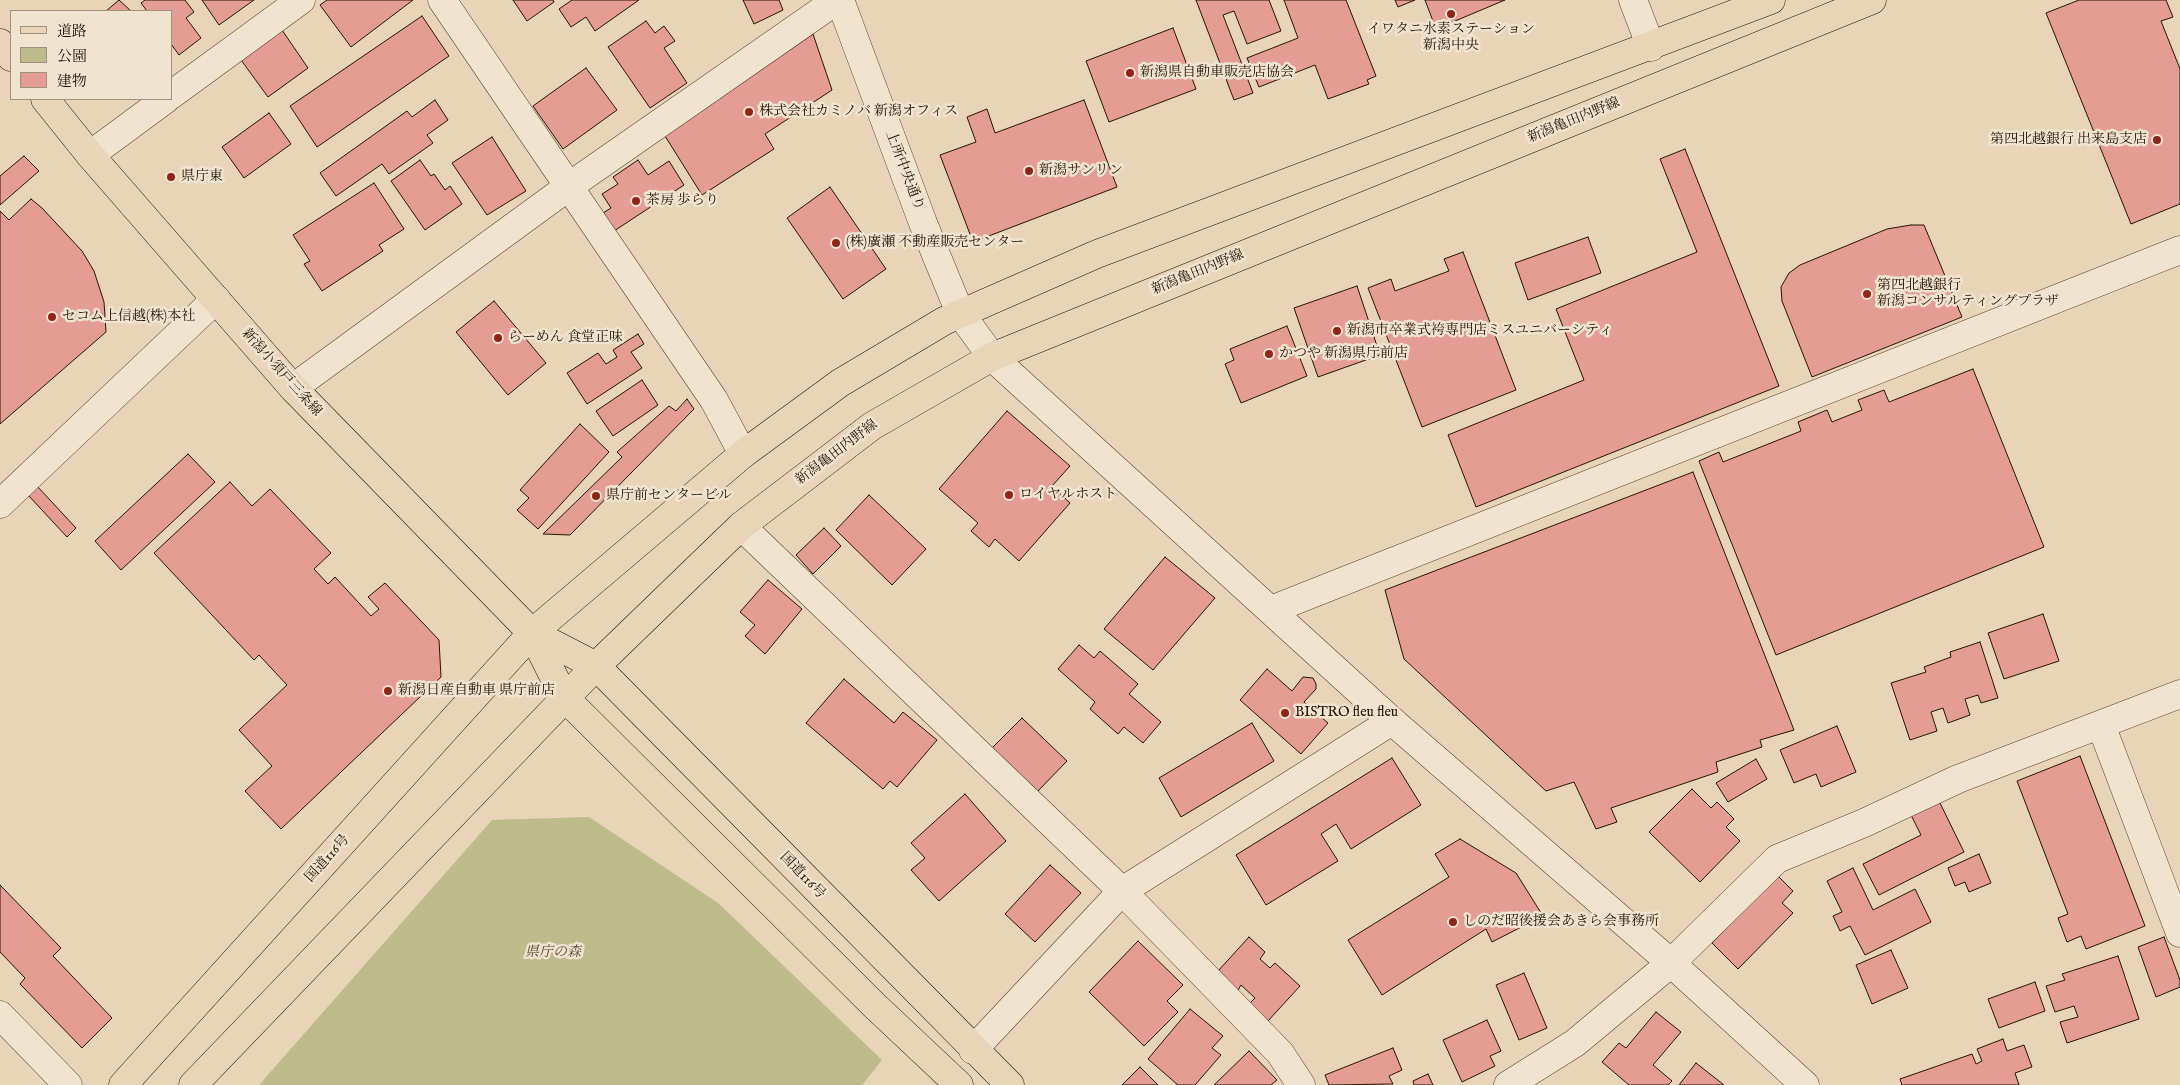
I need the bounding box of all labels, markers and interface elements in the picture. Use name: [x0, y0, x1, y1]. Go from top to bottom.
marker: イワタニ水素ステーション 新潟中央: [1445, 8, 1457, 20]
legend: [10, 10, 172, 100]
text: 道路: [57, 22, 87, 41]
place label: イワタニ水素ステーション 新潟中央: [1367, 22, 1535, 54]
text: 公園: [57, 47, 87, 66]
place label: 新潟県自動車販売店協会: [1140, 65, 1294, 81]
marker: 新潟県自動車販売店協会: [1124, 67, 1136, 79]
text: 建物: [57, 72, 87, 91]
street label: 新潟亀田内野線: [1525, 95, 1623, 147]
place label: 株式会社カミノバ 新潟オフィス: [759, 104, 958, 120]
marker: 株式会社カミノバ 新潟オフィス: [743, 106, 755, 118]
street label: 上所中央通り: [881, 129, 927, 213]
place label: 第四北越銀行 出来島支店: [1990, 132, 2147, 148]
marker: 第四北越銀行 出来島支店: [2151, 134, 2163, 146]
place label: 新潟サンリン: [1039, 163, 1123, 179]
marker: 新潟サンリン: [1023, 165, 1035, 177]
place label: 県庁東: [181, 169, 223, 185]
marker: 県庁東: [165, 171, 177, 183]
place label: 茶房 歩らり: [646, 193, 719, 209]
marker: 茶房 歩らり: [630, 195, 642, 207]
place label: (株)廣瀬 不動産販売センター: [846, 235, 1024, 251]
marker: (株)廣瀬 不動産販売センター: [830, 237, 842, 249]
street label: 新潟亀田内野線: [1149, 247, 1247, 299]
place label: 第四北越銀行 新潟コンサルティングプラザ: [1877, 278, 2059, 310]
marker: 第四北越銀行 新潟コンサルティングプラザ: [1861, 288, 1873, 300]
place label: セコム上信越(株)本社: [62, 309, 195, 325]
marker: セコム上信越(株)本社: [46, 311, 58, 323]
place label: 新潟市卒業式袴専門店ミスユニバーシティ: [1347, 323, 1613, 339]
marker: 新潟市卒業式袴専門店ミスユニバーシティ: [1331, 325, 1343, 337]
street label: 新潟小須戸三条線: [237, 326, 325, 420]
place label: らーめん 食堂正味: [508, 330, 623, 346]
marker: らーめん 食堂正味: [492, 332, 504, 344]
place label: かつや 新潟県庁前店: [1279, 346, 1408, 362]
marker: かつや 新潟県庁前店: [1263, 348, 1275, 360]
street label: 新潟亀田内野線: [793, 417, 881, 489]
place label: ロイヤルホスト: [1019, 487, 1117, 503]
place label: 県庁前センタービル: [606, 488, 732, 504]
marker: ロイヤルホスト: [1003, 489, 1015, 501]
marker: 県庁前センタービル: [590, 490, 602, 502]
place label: 新潟日産自動車 県庁前店: [398, 683, 555, 699]
marker: 新潟日産自動車 県庁前店: [382, 685, 394, 697]
place label: BISTRO fleu fleu: [1295, 705, 1398, 721]
marker: BISTRO fleu fleu: [1279, 707, 1291, 719]
street label: 国道116号: [302, 832, 354, 886]
street label: 国道116号: [776, 849, 828, 903]
place label: しのだ昭後援会あきら会事務所: [1463, 914, 1659, 930]
marker: しのだ昭後援会あきら会事務所: [1447, 916, 1459, 928]
park label: 県庁の森: [525, 945, 581, 961]

